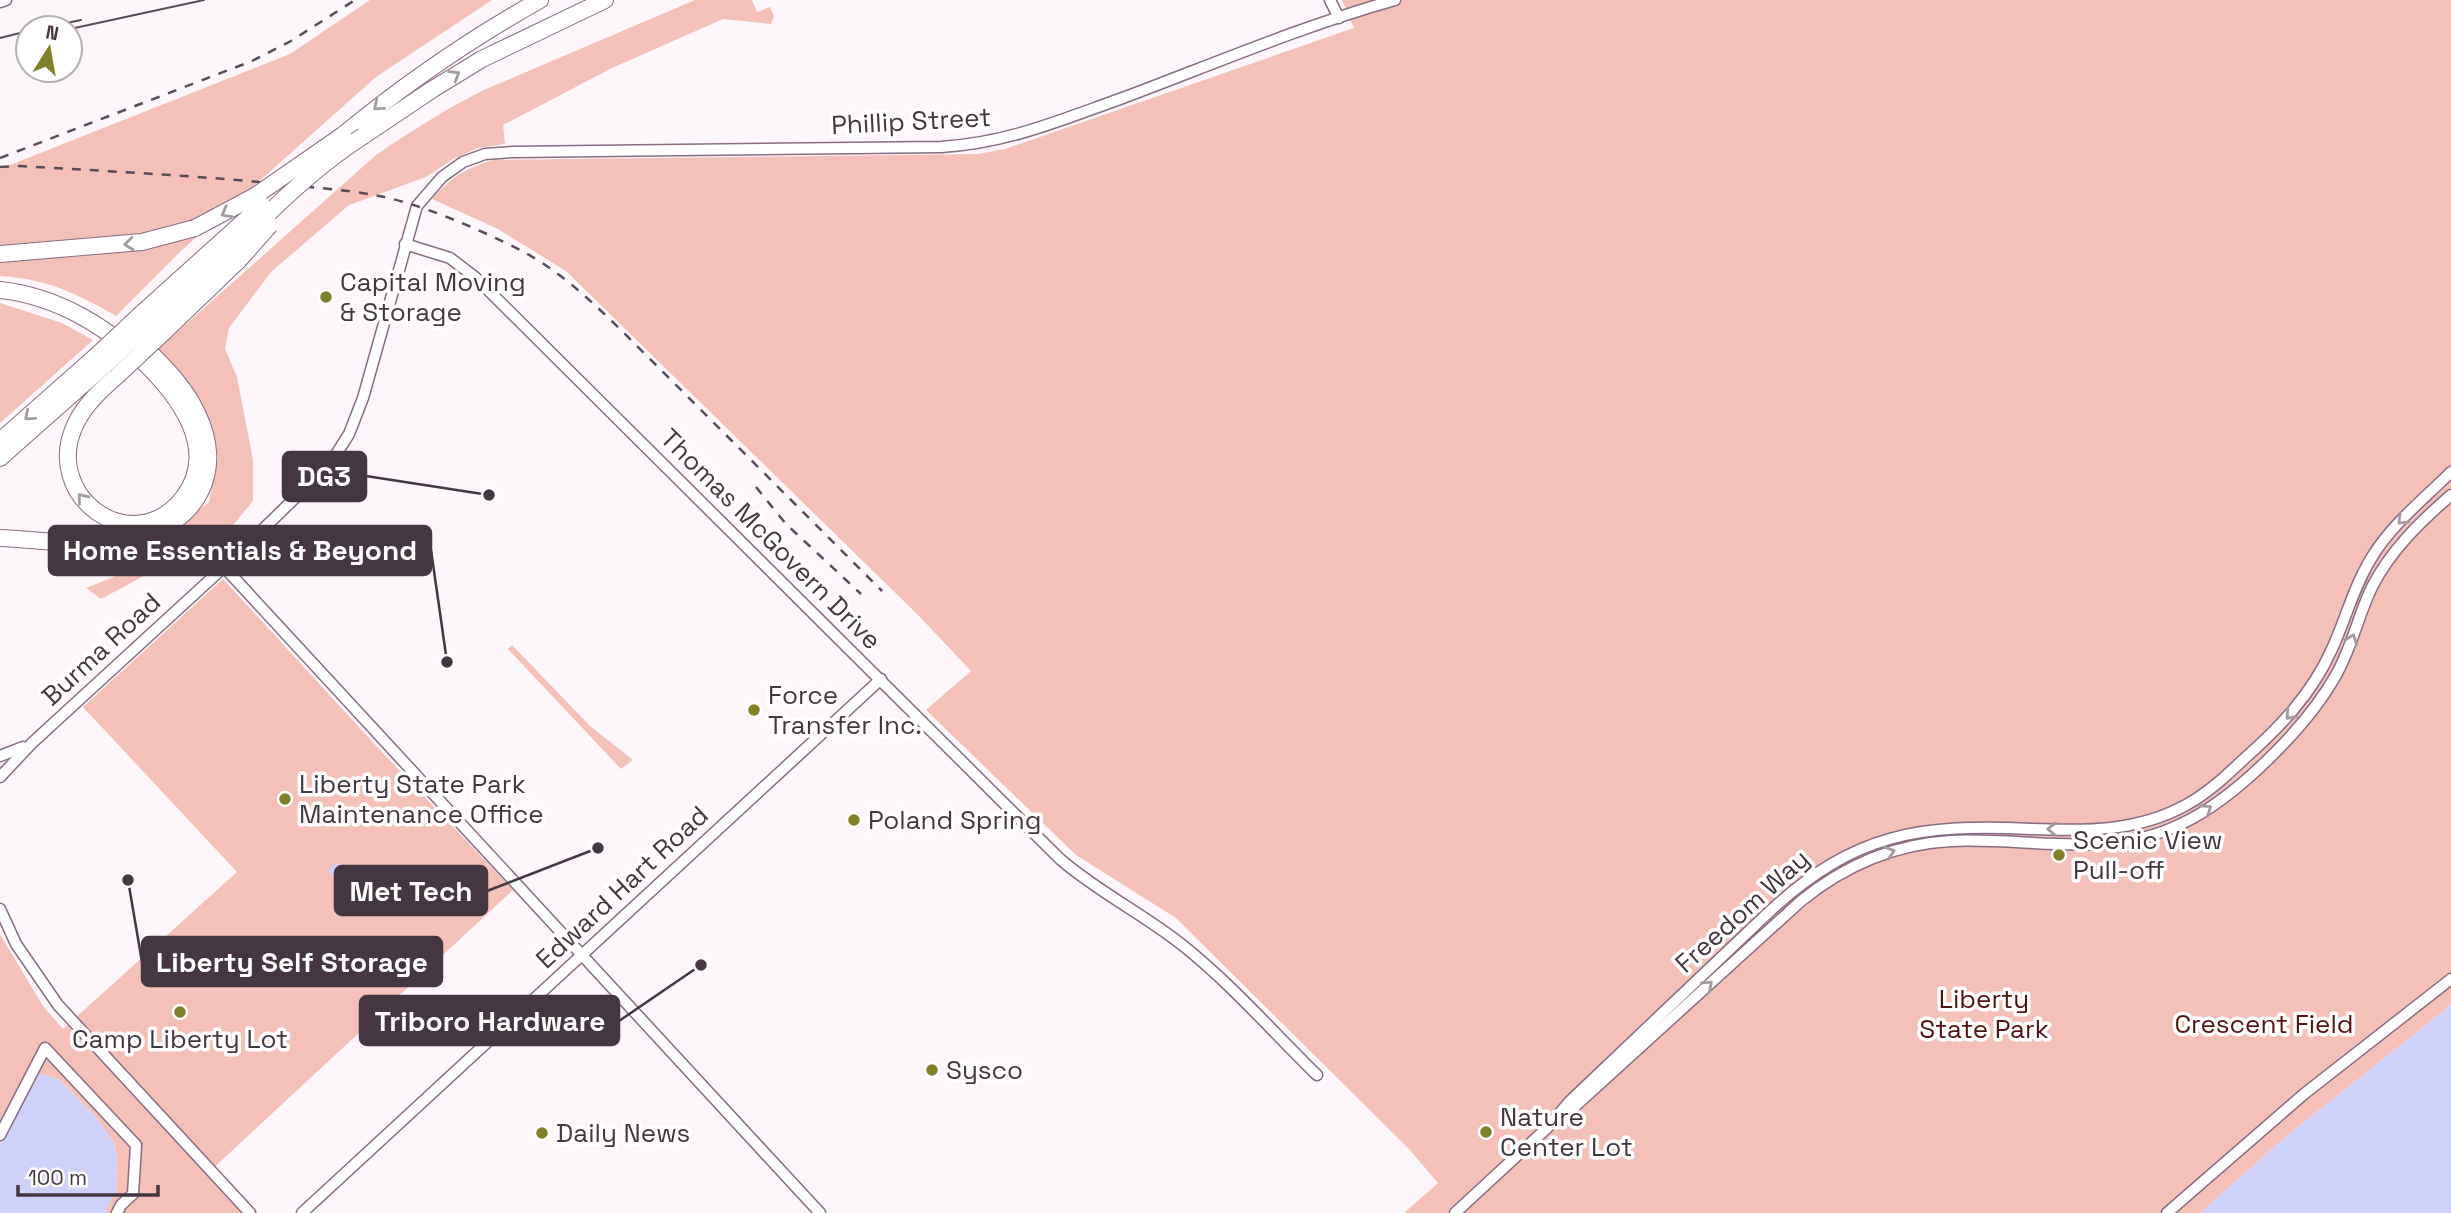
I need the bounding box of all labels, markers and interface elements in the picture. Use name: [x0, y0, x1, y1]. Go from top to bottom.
north arrow: [14, 14, 84, 84]
text: N: [44, 19, 61, 46]
one-way arrow: [447, 70, 460, 83]
one-way arrow: [373, 98, 386, 110]
street label: Phillip Street: [830, 100, 992, 142]
one-way arrow: [220, 205, 233, 218]
one-way arrow: [123, 236, 134, 251]
place label: Capital Moving & Storage: [340, 265, 526, 329]
marker: Capital Moving & Storage: [318, 289, 334, 305]
one-way arrow: [25, 408, 38, 420]
street label: Thomas McGovern Drive: [653, 421, 889, 657]
callout: DG3: [283, 452, 366, 501]
text: DG3: [297, 458, 351, 494]
one-way arrow: [78, 494, 91, 506]
one-way arrow: [2398, 512, 2411, 525]
callout: Home Essentials & Beyond: [49, 526, 431, 575]
text: Home Essentials & Beyond: [63, 532, 417, 568]
street label: Burma Road: [34, 585, 168, 713]
one-way arrow: [2344, 633, 2358, 645]
place label: Force Transfer Inc.: [768, 678, 922, 742]
marker: Force Transfer Inc.: [746, 702, 762, 718]
one-way arrow: [2286, 707, 2298, 720]
place label: Liberty State Park Maintenance Office: [299, 767, 544, 831]
marker: Liberty State Park Maintenance Office: [277, 791, 293, 807]
street label: Edward Hart Road: [529, 798, 715, 976]
place label: Poland Spring: [868, 803, 1041, 837]
one-way arrow: [2199, 805, 2212, 817]
marker: Poland Spring: [846, 812, 862, 828]
one-way arrow: [2046, 822, 2057, 837]
place label: Scenic View Pull-off: [2073, 823, 2223, 887]
street label: Freedom Way: [1668, 842, 1816, 980]
one-way arrow: [1883, 846, 1895, 860]
marker: Scenic View Pull-off: [2051, 847, 2067, 863]
callout: Met Tech: [335, 866, 487, 915]
text: Met Tech: [349, 873, 473, 909]
callout: Liberty Self Storage: [142, 937, 442, 986]
text: Liberty Self Storage: [156, 944, 428, 980]
one-way arrow: [1700, 981, 1713, 994]
park label: Liberty State Park: [1919, 982, 2049, 1046]
callout: Triboro Hardware: [360, 996, 619, 1045]
text: Triboro Hardware: [375, 1003, 605, 1039]
marker: Camp Liberty Lot: [172, 1004, 188, 1020]
park label: Crescent Field: [2174, 1007, 2354, 1041]
place label: Camp Liberty Lot: [72, 1022, 288, 1056]
place label: Sysco: [946, 1053, 1023, 1087]
marker: Sysco: [924, 1062, 940, 1078]
place label: Nature Center Lot: [1500, 1100, 1633, 1164]
place label: Daily News: [556, 1116, 690, 1150]
marker: Nature Center Lot: [1478, 1124, 1494, 1140]
marker: Daily News: [534, 1125, 550, 1141]
scale bar: [18, 1154, 158, 1198]
text: 100 m: [28, 1164, 87, 1191]

